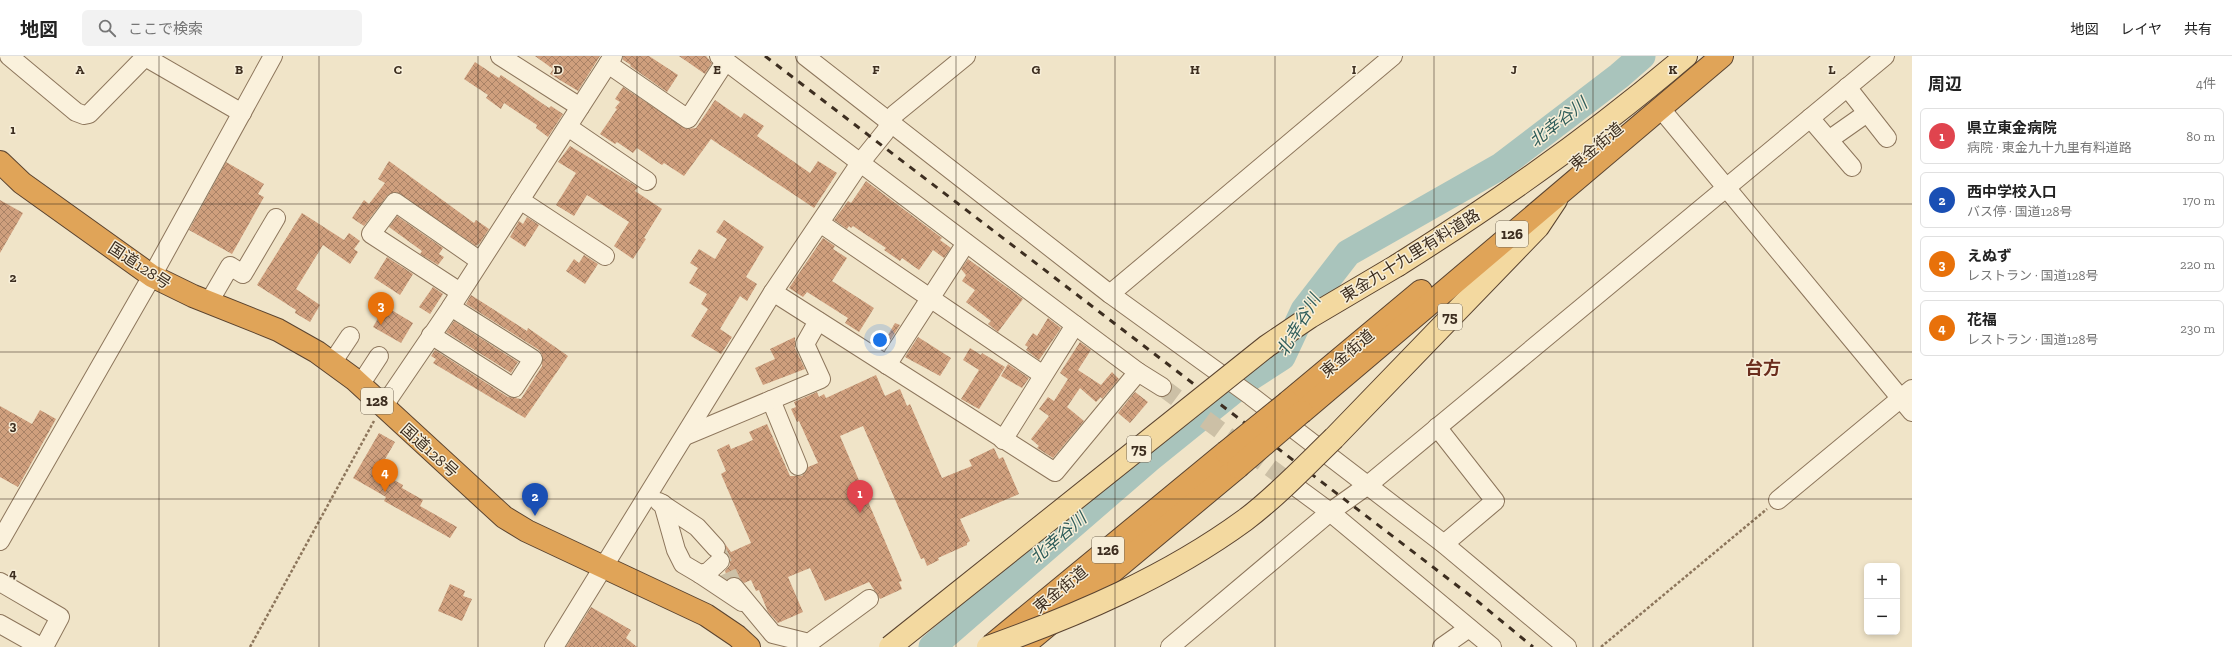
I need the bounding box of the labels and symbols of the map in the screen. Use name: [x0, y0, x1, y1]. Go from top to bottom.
text: A: [76, 62, 85, 77]
text: B: [235, 62, 243, 77]
text: C: [394, 62, 402, 77]
text: D: [553, 62, 563, 77]
text: E: [713, 62, 721, 77]
text: F: [872, 62, 880, 77]
text: G: [1032, 62, 1041, 77]
text: H: [1190, 62, 1200, 77]
text: I: [1352, 62, 1357, 77]
text: J: [1511, 62, 1517, 77]
text: K: [1669, 62, 1678, 77]
text: L: [1828, 62, 1836, 77]
water label: 北幸谷川: [1525, 92, 1593, 151]
street label: 東金街道: [1566, 119, 1627, 174]
text: 1: [10, 122, 16, 137]
street label: 東金九十九里有料道路: [1337, 205, 1483, 306]
road number: 126: [1496, 221, 1528, 247]
street label: 国道128号: [105, 238, 175, 293]
text: 2: [10, 270, 17, 285]
water label: 北幸谷川: [1272, 289, 1325, 359]
pin: 3: [368, 292, 394, 325]
road number: 75: [1438, 304, 1462, 330]
street label: 東金街道: [1317, 326, 1378, 381]
your location: [870, 330, 890, 350]
district label: 台方: [1745, 357, 1781, 379]
road number: 128: [361, 388, 393, 414]
text: 3: [10, 418, 17, 433]
street label: 国道128号: [397, 420, 462, 481]
road number: 75: [1127, 436, 1151, 462]
pin: 4: [372, 459, 398, 492]
pin: 1: [847, 480, 873, 513]
pin: 2: [522, 483, 548, 516]
water label: 北幸谷川: [1026, 507, 1092, 568]
road number: 126: [1092, 537, 1124, 563]
street label: 東金街道: [1029, 562, 1091, 617]
text: 4: [9, 566, 17, 581]

